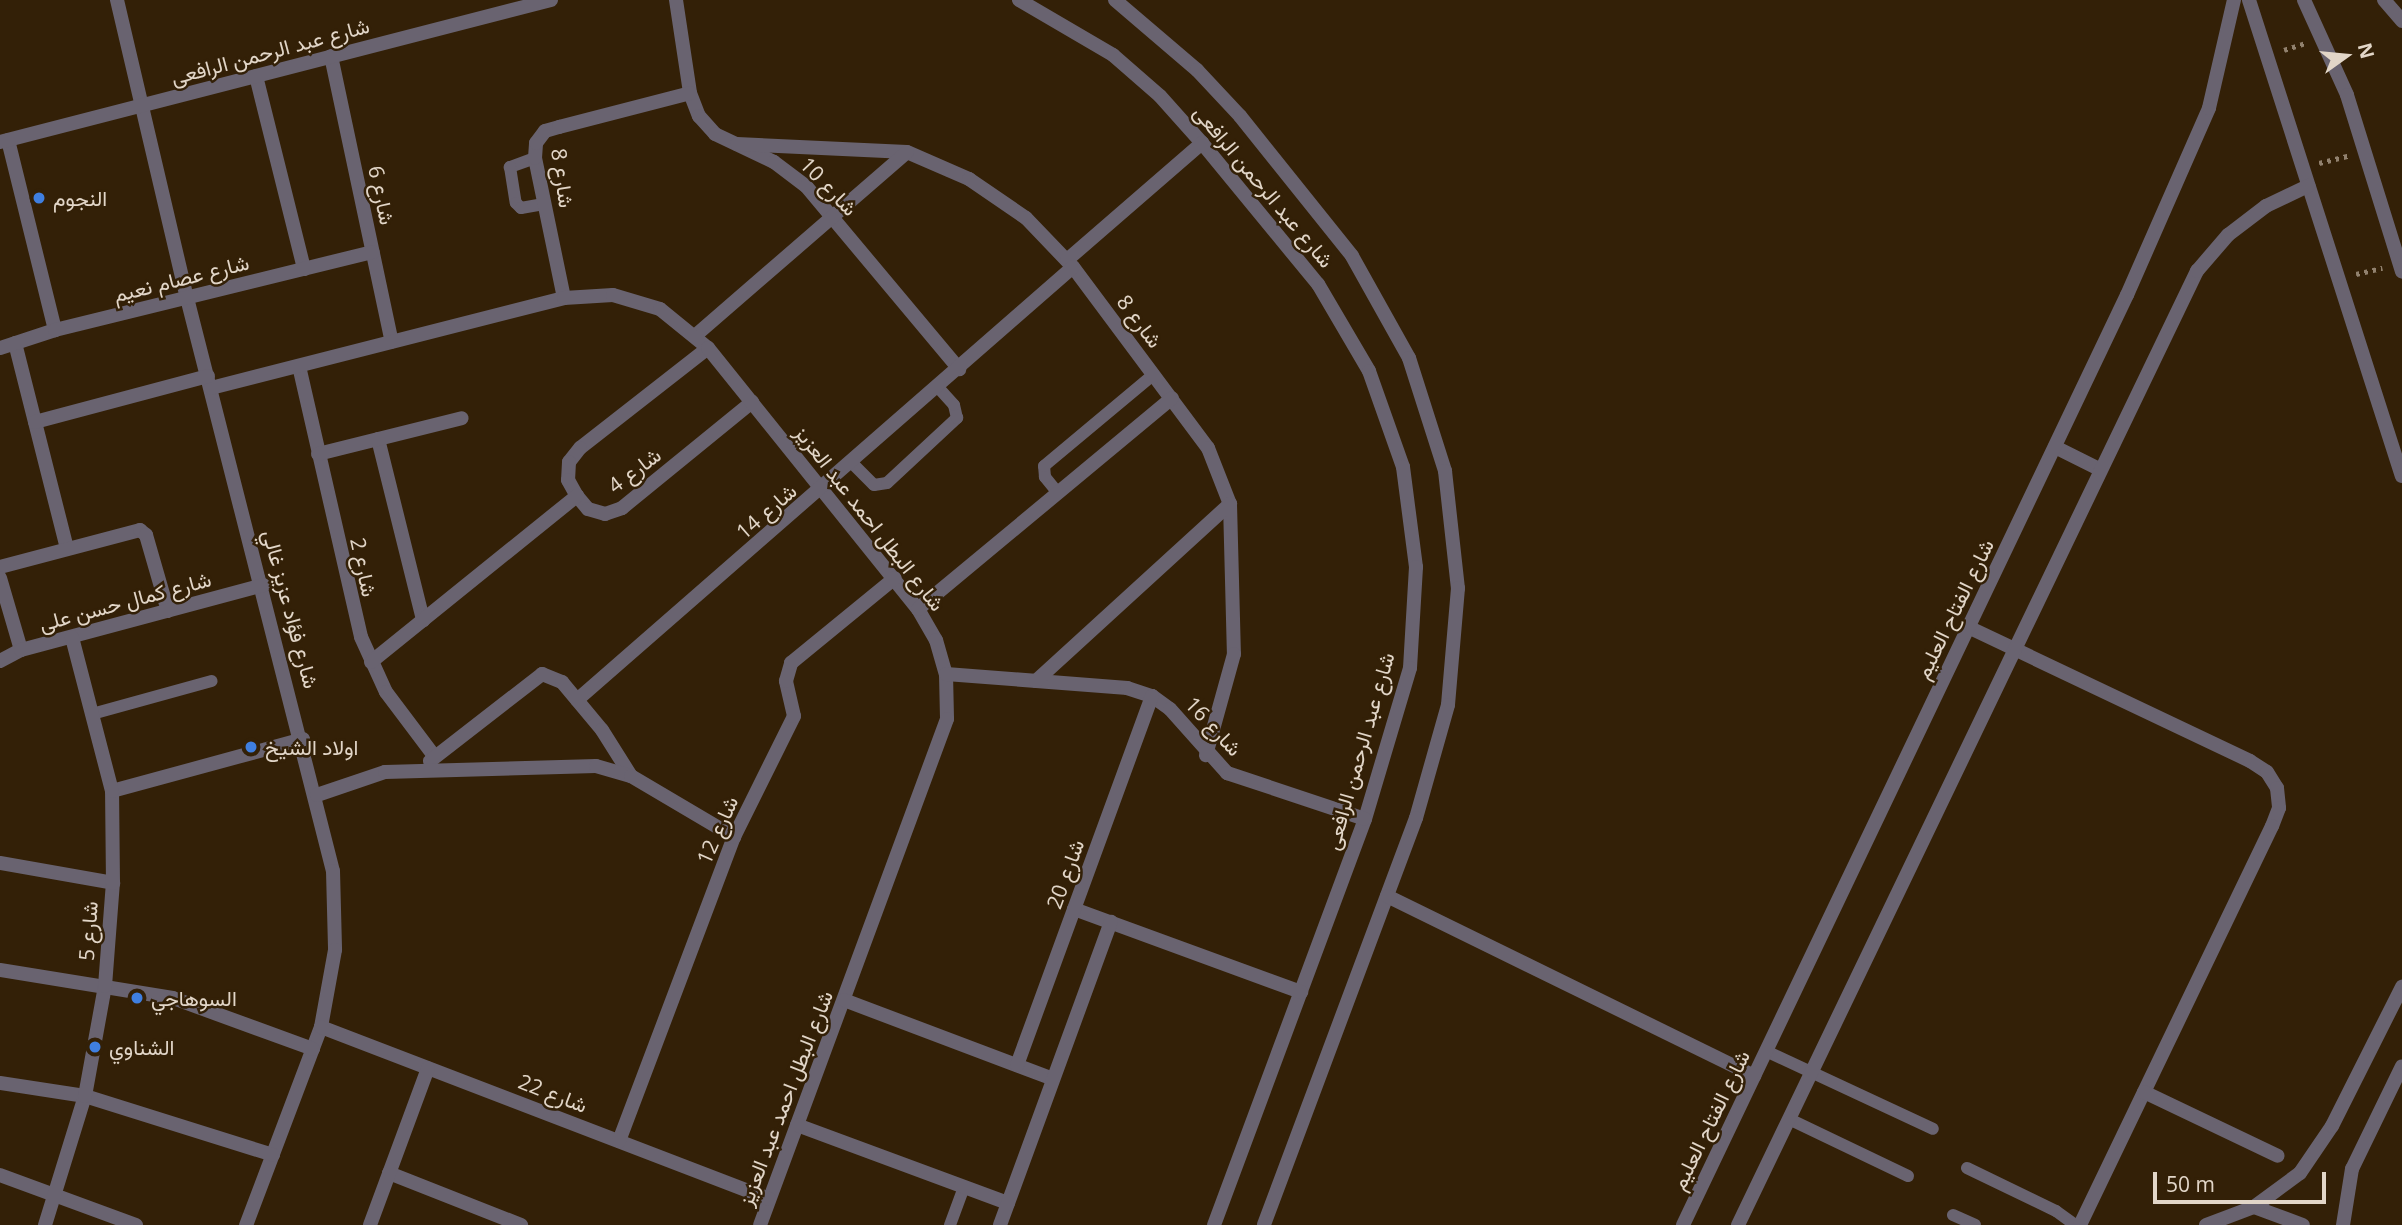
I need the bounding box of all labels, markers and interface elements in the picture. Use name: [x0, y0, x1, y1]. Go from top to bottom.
street label: شارع عبد الرحمن الرافعى: [168, 12, 372, 90]
north arrow: [2311, 21, 2381, 91]
text: N: [2352, 40, 2381, 61]
street label: شارع عبد الرحمن الرافعى: [1189, 100, 1339, 272]
street label: شارع 8: [546, 147, 580, 209]
street label: شارع 10: [795, 151, 863, 221]
street label: شارع 6: [363, 163, 401, 227]
place label: النجوم: [53, 185, 107, 211]
marker: النجوم: [31, 190, 47, 206]
street label: شارع عصام نعيم: [110, 249, 252, 307]
street label: شارع 8: [1112, 290, 1168, 352]
street label: شارع البطل احمد عبد العزيز: [790, 420, 950, 616]
street label: شارع 4: [603, 442, 665, 498]
street label: شارع 14: [731, 478, 801, 544]
street label: شارع فؤاد عزيز غالي: [258, 527, 324, 691]
street label: شارع 2: [345, 535, 383, 599]
street label: شارع الفتاح العليم: [1909, 535, 1999, 683]
street label: شارع كمال حسن على: [36, 566, 214, 636]
street label: شارع عبد الرحمن الرافعى: [1319, 649, 1399, 853]
street label: شارع 16: [1180, 691, 1248, 761]
place label: اولاد الشيخ: [265, 734, 358, 760]
marker: اولاد الشيخ: [243, 739, 259, 755]
street label: شارع 12: [691, 792, 743, 868]
street label: شارع 20: [1041, 836, 1089, 912]
street label: شارع 5: [73, 900, 103, 962]
place label: السوهاجي: [151, 985, 237, 1011]
street label: شارع البطل احمد عبد العزيز: [732, 987, 838, 1209]
marker: السوهاجي: [129, 990, 145, 1006]
place label: الشناوي: [109, 1034, 174, 1060]
marker: الشناوي: [87, 1039, 103, 1055]
street label: شارع الفتاح العليم: [1665, 1046, 1755, 1194]
street label: شارع 22: [515, 1068, 591, 1118]
scale bar: [2157, 1158, 2330, 1202]
text: 50 m: [2166, 1170, 2215, 1198]

